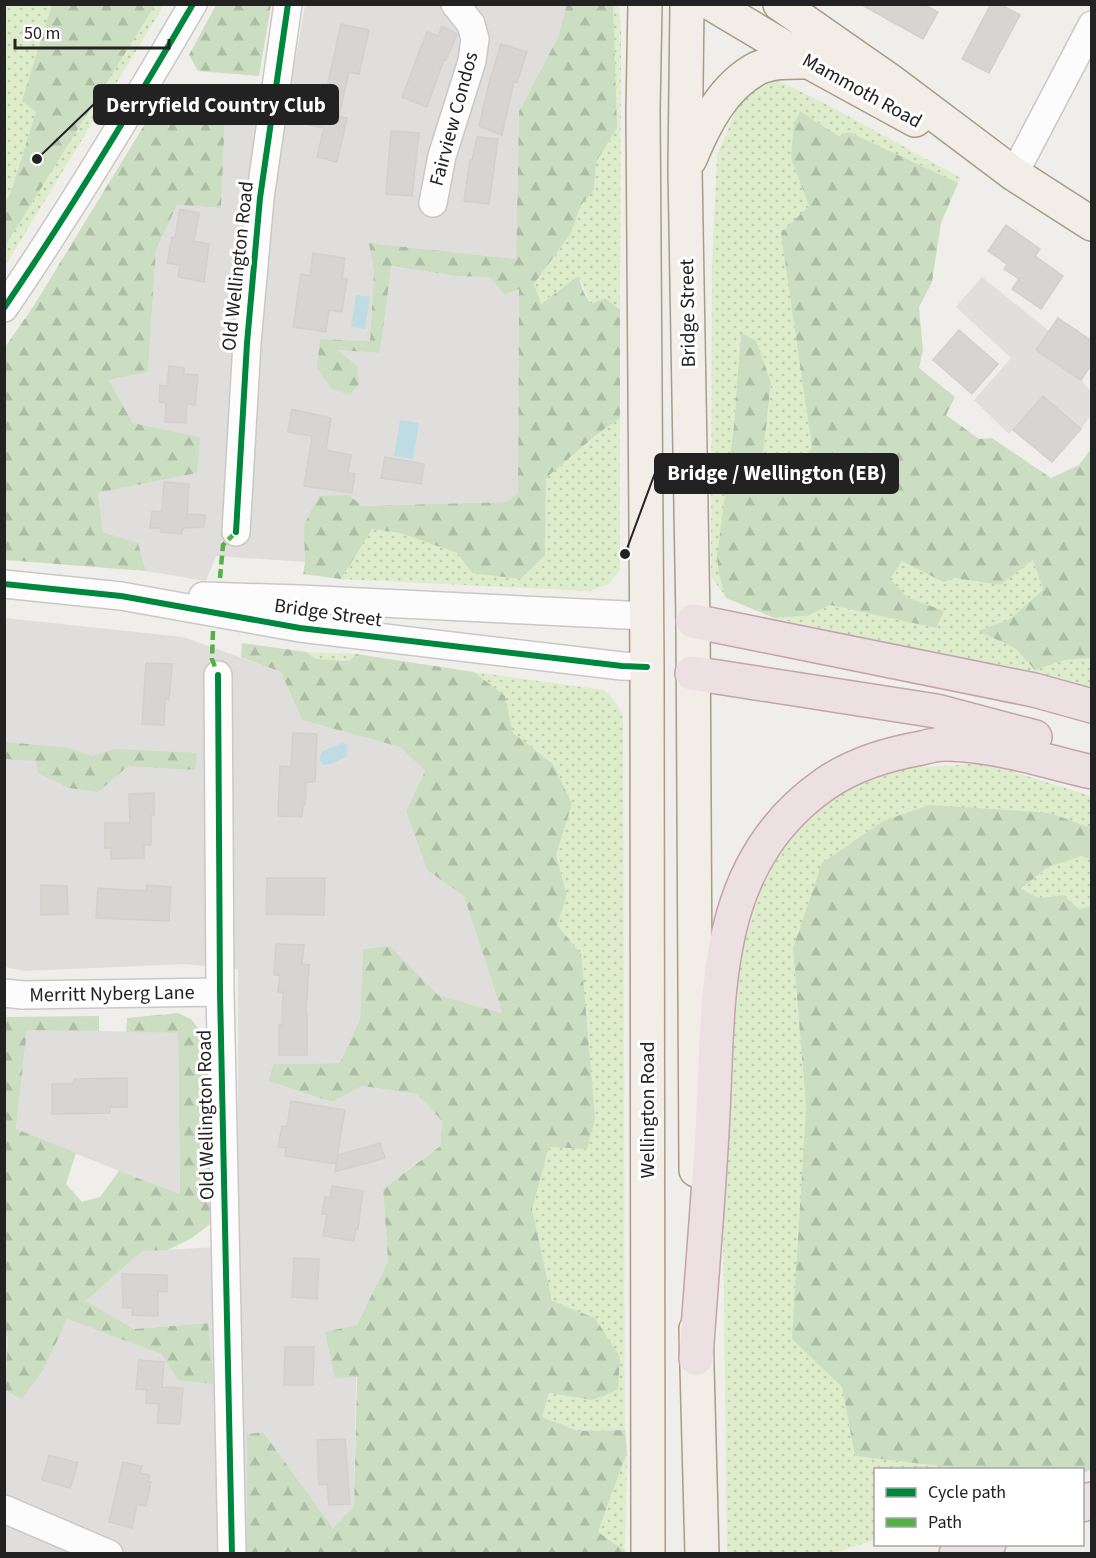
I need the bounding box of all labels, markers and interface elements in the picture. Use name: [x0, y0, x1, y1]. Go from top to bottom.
scale bar: [15, 12, 170, 50]
text: 50 m: [24, 21, 60, 46]
street label: Mammoth Road: [797, 47, 927, 135]
street label: Fairview Condos: [423, 49, 485, 189]
callout: Derryfield Country Club: [94, 85, 338, 124]
text: Derryfield Country Club: [106, 90, 326, 120]
street label: Old Wellington Road: [215, 180, 261, 352]
street label: Bridge Street: [673, 258, 703, 368]
callout: Bridge / Wellington (EB): [655, 454, 898, 493]
text: Bridge / Wellington (EB): [667, 458, 887, 488]
street label: Bridge Street: [272, 592, 384, 634]
street label: Merritt Nyberg Lane: [29, 979, 195, 1009]
street label: Old Wellington Road: [191, 1030, 221, 1200]
street label: Wellington Road: [634, 1042, 662, 1178]
legend: [874, 1468, 1084, 1546]
text: Cycle path: [928, 1480, 1006, 1505]
text: Path: [928, 1510, 962, 1535]

